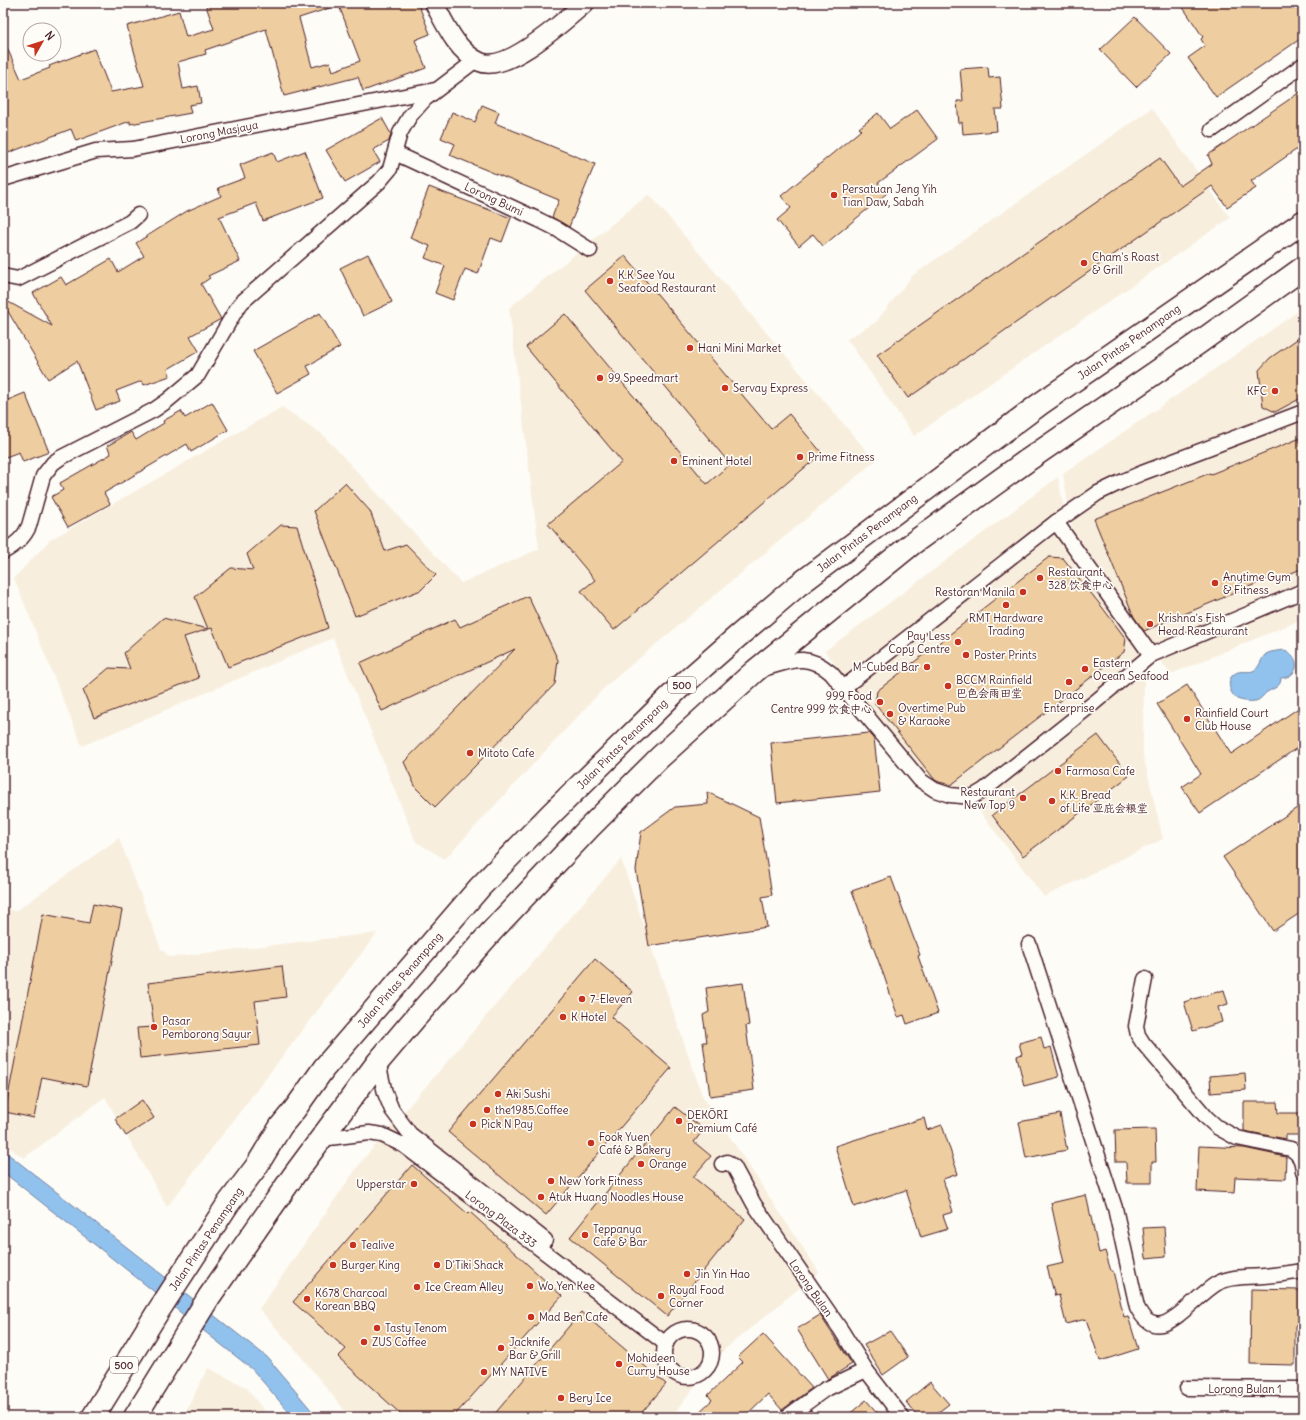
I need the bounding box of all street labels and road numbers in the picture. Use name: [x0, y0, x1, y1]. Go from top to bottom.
street label: Lorong Masjaya: [179, 118, 259, 146]
street label: Lorong Bumi: [462, 179, 526, 219]
street label: Jalan Pintas Penampang: [1075, 301, 1183, 383]
street label: Jalan Pintas Penampang: [814, 491, 920, 575]
road number: 500: [668, 677, 696, 693]
street label: Jalan Pintas Penampang: [574, 696, 670, 792]
street label: Jalan Pintas Penampang: [355, 929, 445, 1031]
street label: Jalan Pintas Penampang: [166, 1185, 246, 1293]
street label: Lorong Plaza 333: [462, 1188, 540, 1250]
street label: Lorong Bulan: [786, 1257, 836, 1319]
road number: 500: [110, 1357, 138, 1373]
street label: Lorong Bulan 1: [1208, 1382, 1282, 1396]

